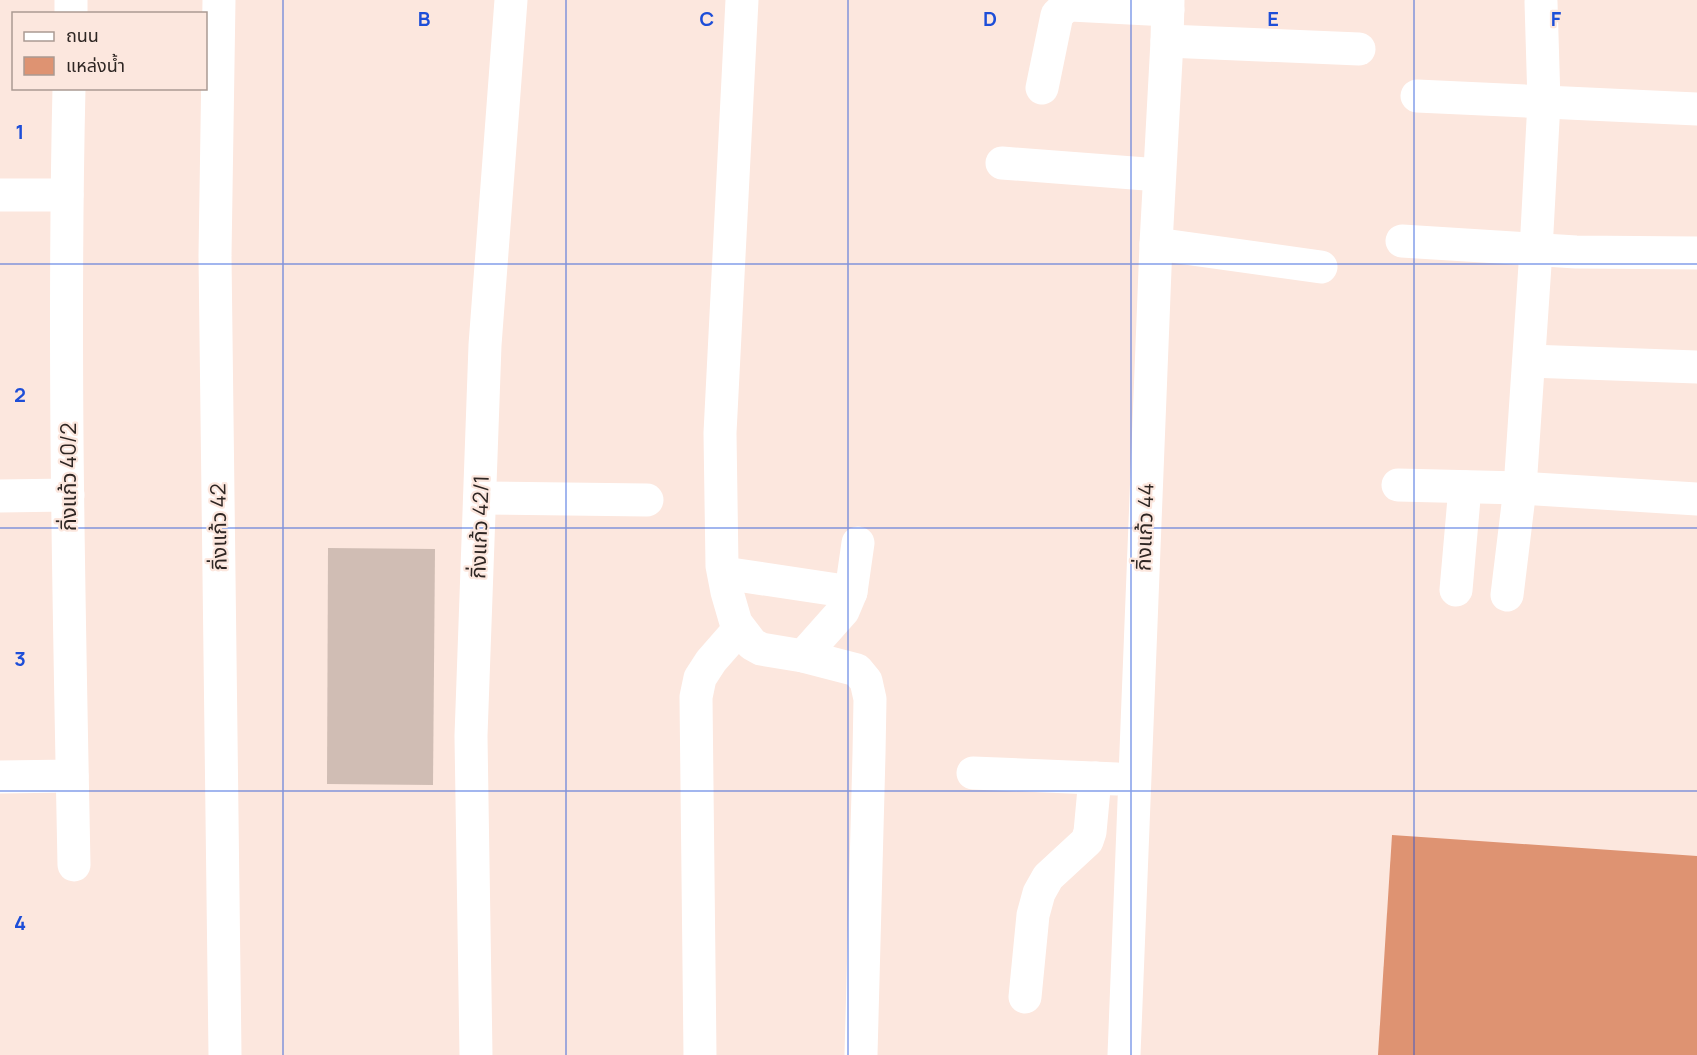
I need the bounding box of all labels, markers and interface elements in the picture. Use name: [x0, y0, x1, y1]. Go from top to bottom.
text: B: [418, 5, 431, 32]
text: C: [700, 5, 714, 32]
text: D: [983, 5, 997, 32]
text: E: [1267, 5, 1279, 32]
text: F: [1551, 5, 1562, 32]
legend: [12, 12, 207, 90]
text: ถนน: [66, 23, 99, 47]
text: แหล่งน้ำ: [66, 53, 125, 77]
text: 1: [16, 118, 24, 145]
text: 2: [14, 381, 26, 408]
street label: กิ่งแก้ว 40/2: [54, 423, 82, 531]
street label: กิ่งแก้ว 42/1: [463, 475, 495, 579]
street label: กิ่งแก้ว 42: [203, 483, 233, 571]
street label: กิ่งแก้ว 44: [1128, 483, 1160, 571]
text: 3: [14, 645, 26, 672]
text: 4: [14, 909, 26, 936]

